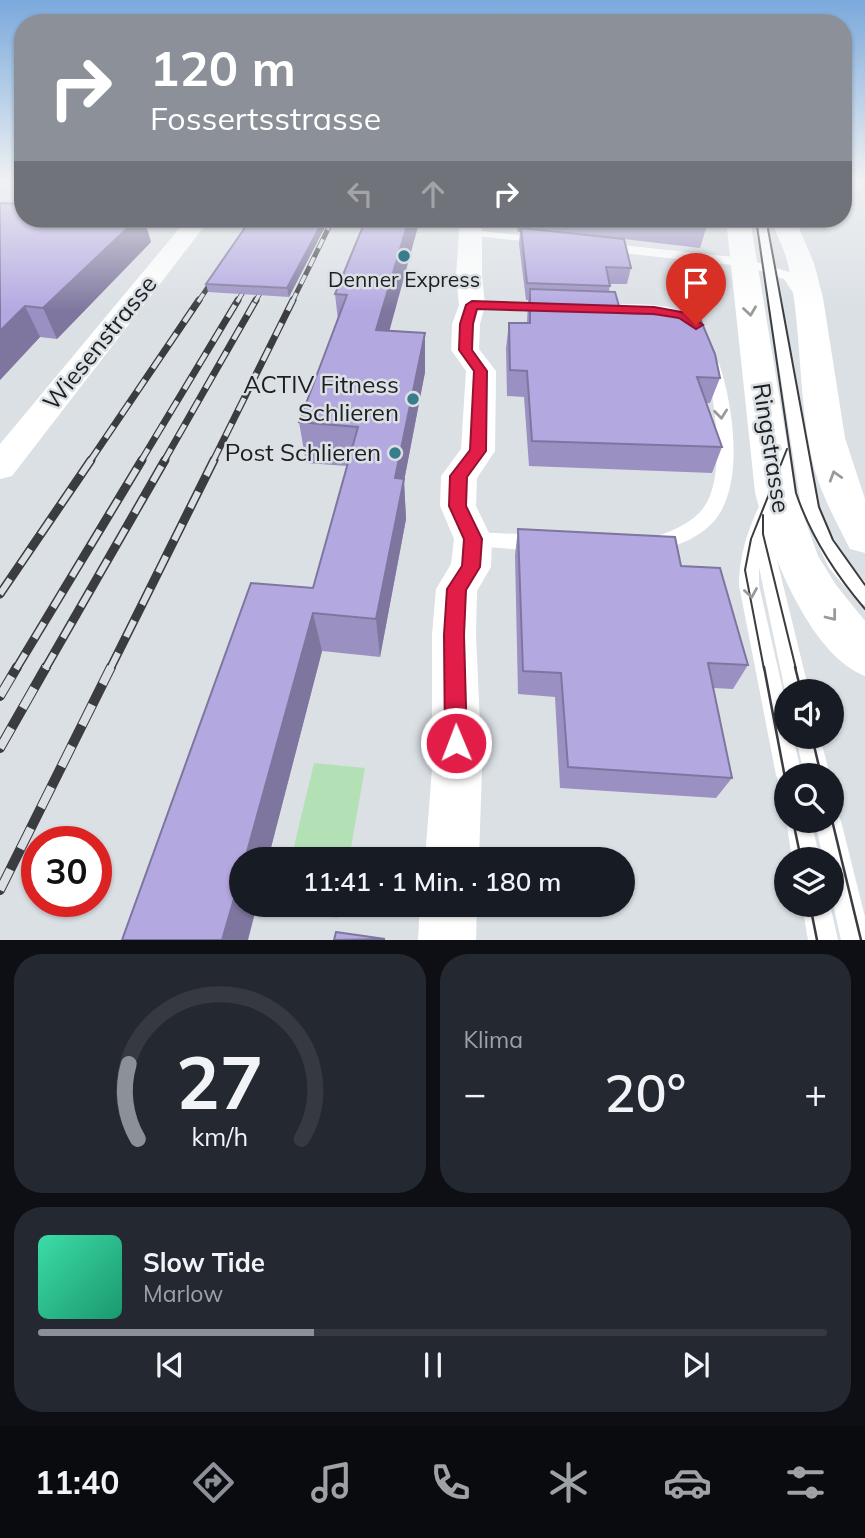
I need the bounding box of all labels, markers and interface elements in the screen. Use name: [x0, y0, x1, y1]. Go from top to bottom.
text: 120 m: [150, 37, 296, 98]
icon: right: [35, 42, 126, 133]
text: Fossertsstrasse: [150, 98, 381, 138]
icon: left: [341, 175, 379, 213]
icon: ahead: [414, 175, 452, 213]
icon: right: [487, 175, 525, 213]
marker: Denner Express: [396, 248, 412, 264]
pin: [666, 253, 726, 325]
icon: arrive: [677, 264, 715, 302]
place label: Denner Express: [328, 266, 480, 292]
street label: Wiesenstrasse: [36, 269, 163, 416]
one-way arrow: [742, 305, 757, 317]
place label: ACTIV Fitness Schlieren: [243, 369, 399, 427]
street label: Ringstrasse: [747, 381, 797, 515]
marker: ACTIV Fitness Schlieren: [405, 391, 421, 407]
one-way arrow: [714, 408, 729, 419]
place label: Post Schlieren: [225, 437, 381, 467]
marker: Post Schlieren: [387, 445, 403, 461]
one-way arrow: [829, 470, 843, 482]
one-way arrow: [743, 587, 758, 599]
one-way arrow: [823, 609, 836, 621]
map controls: [774, 679, 844, 917]
button: sound: [774, 679, 844, 749]
position arrow: [419, 706, 493, 780]
button: search: [774, 763, 844, 833]
speed limit sign: 30: [21, 826, 112, 917]
button: layers: [774, 847, 844, 917]
text: 11:41 · 1 Min. · 180 m: [303, 865, 561, 898]
text: Klima: [464, 1025, 523, 1054]
text: 27: [176, 1037, 263, 1128]
text: 20°: [604, 1060, 686, 1125]
text: −: [464, 1069, 486, 1117]
text: +: [804, 1069, 827, 1117]
text: km/h: [191, 1121, 248, 1152]
text: Slow Tide: [143, 1246, 265, 1279]
text: Marlow: [143, 1279, 223, 1308]
icon: previous: [151, 1346, 189, 1384]
icon: pause: [414, 1346, 452, 1384]
icon: next: [677, 1346, 715, 1384]
icon: directions: [189, 1458, 238, 1507]
icon: music: [307, 1458, 356, 1507]
icon: phone: [426, 1458, 475, 1507]
icon: climate: [544, 1458, 593, 1507]
icon: car: [663, 1458, 712, 1507]
icon: filters: [781, 1458, 830, 1507]
text: 11:40: [35, 1462, 119, 1502]

